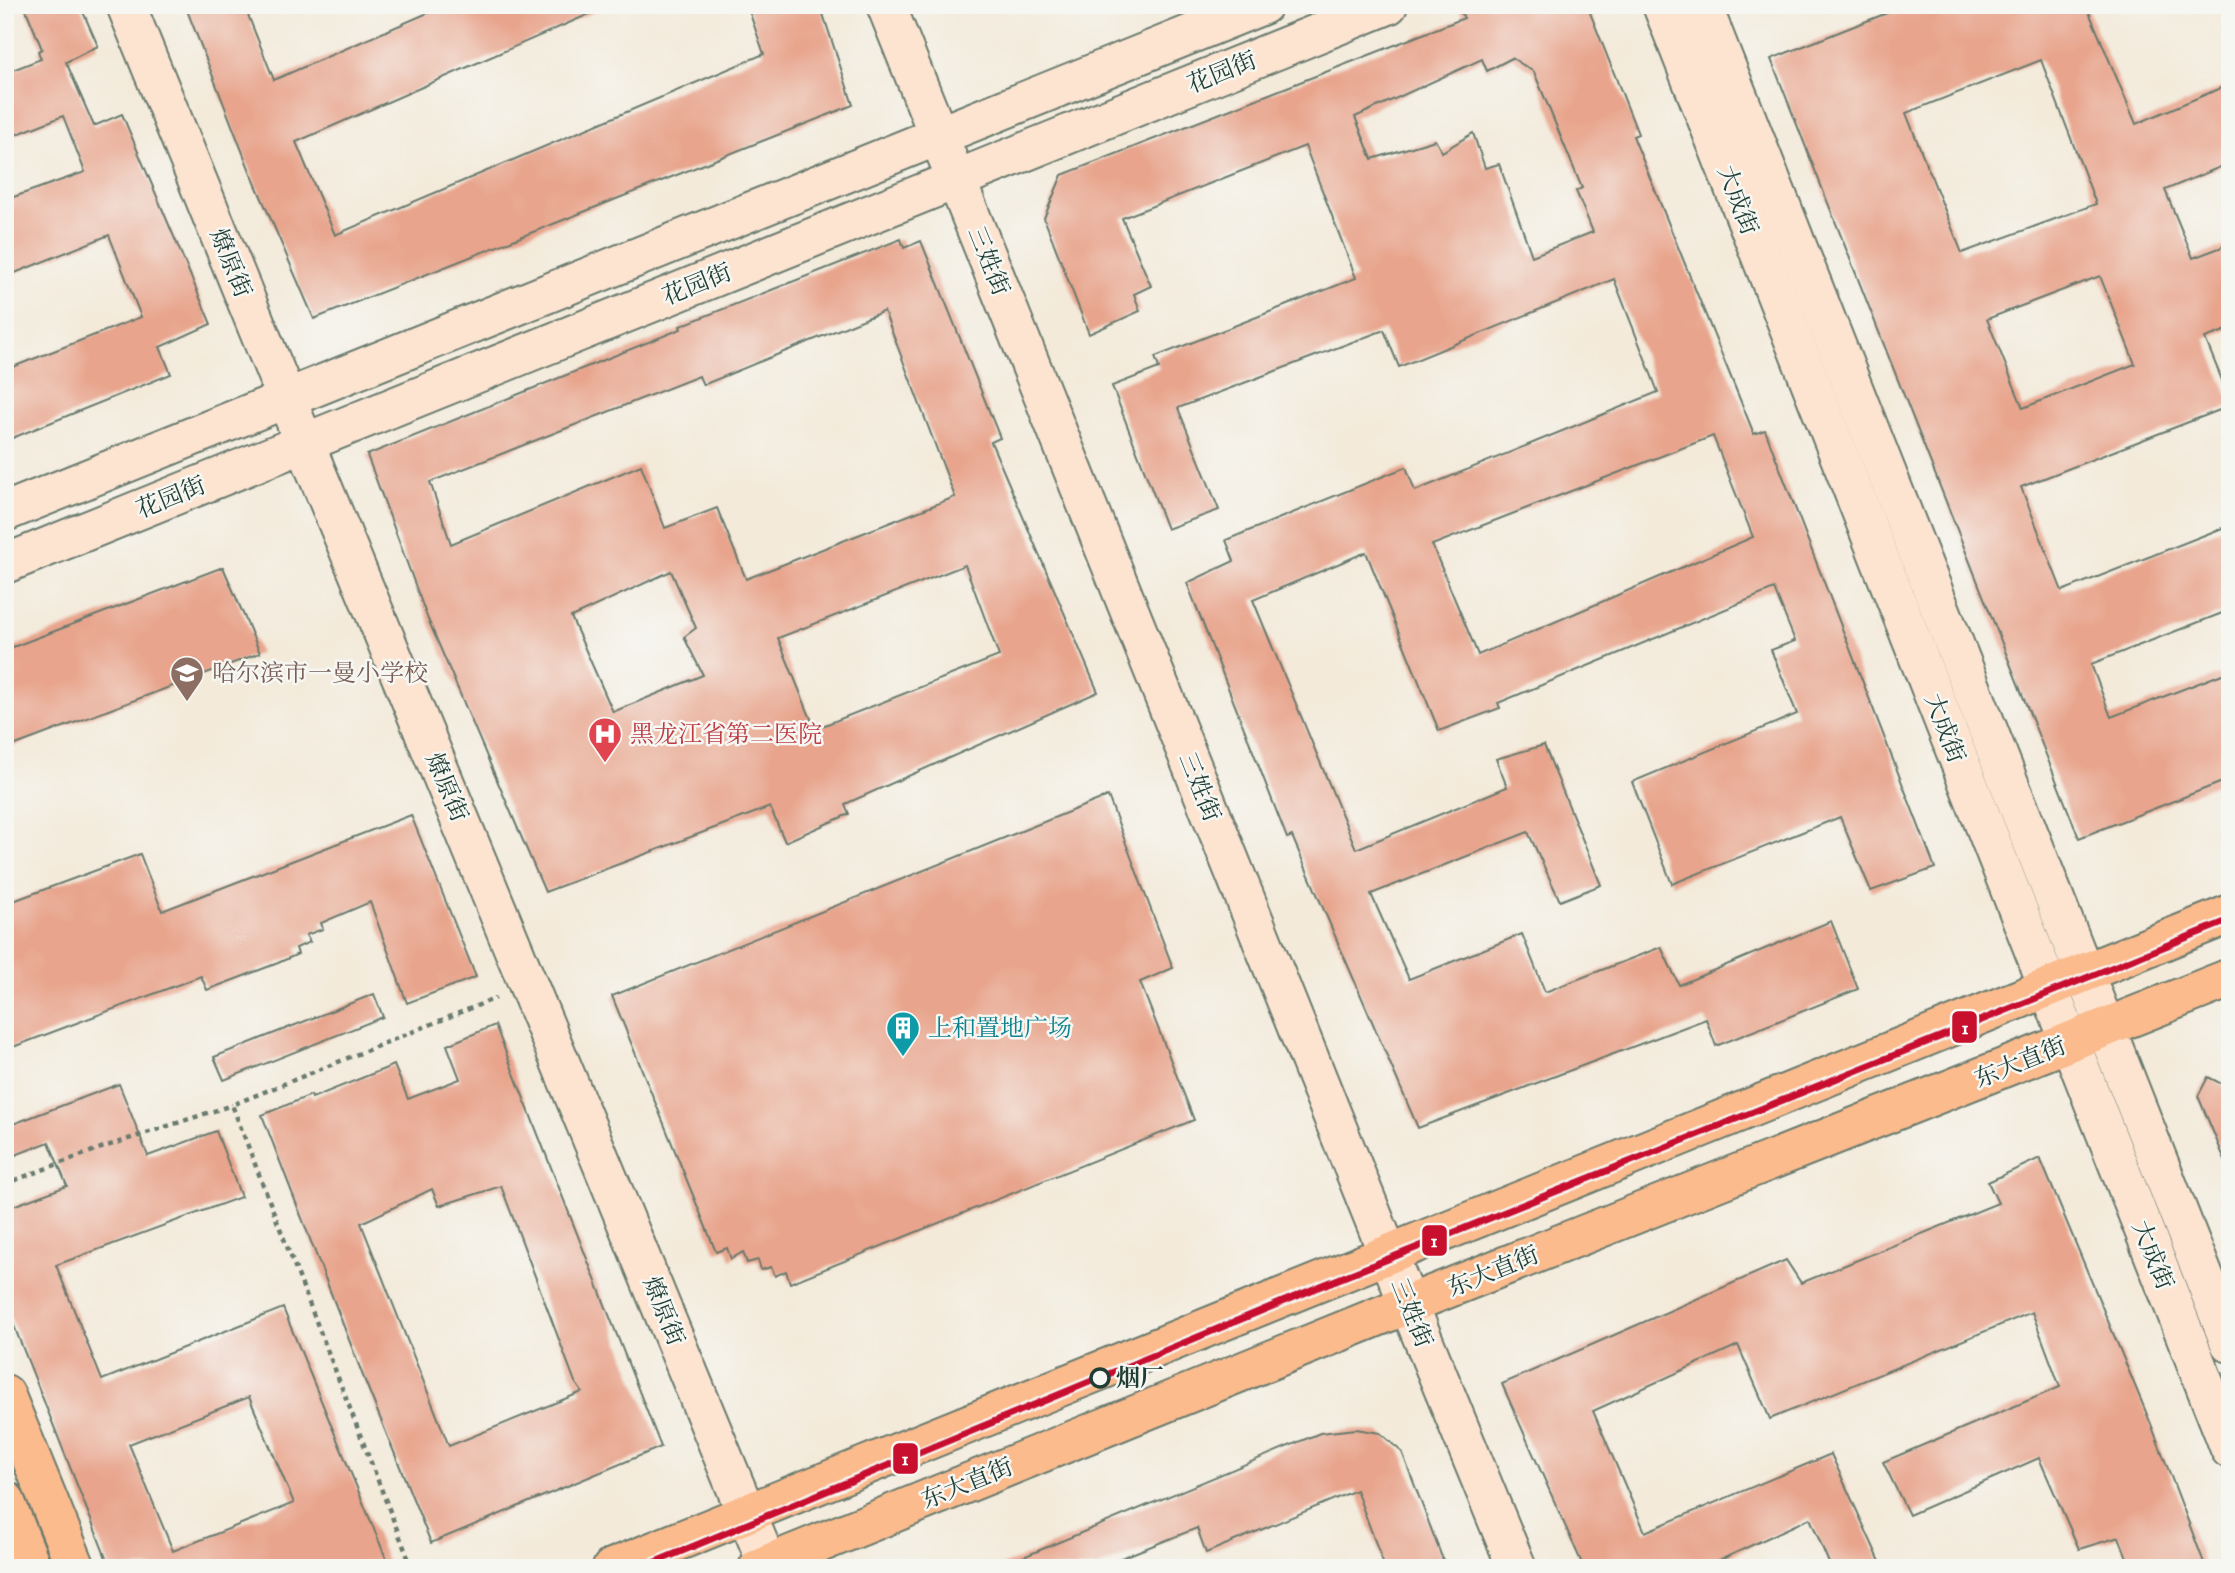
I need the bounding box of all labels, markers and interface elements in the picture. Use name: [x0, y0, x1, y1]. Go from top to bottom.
street label: 花园街: [1183, 46, 1262, 101]
street label: 大成街: [1709, 161, 1764, 240]
street label: 三姓街: [960, 222, 1015, 301]
street label: 燎原街: [202, 224, 257, 303]
street label: 花园街: [658, 258, 737, 313]
street label: 花园街: [132, 471, 211, 526]
school or university icon: 哈尔滨市一曼小学校: [168, 654, 206, 703]
place label: 哈尔滨市一曼小学校: [212, 659, 428, 690]
street label: 大成街: [1916, 689, 1971, 768]
hospital icon: 黑龙江省第二医院: [586, 715, 624, 764]
place label: 黑龙江省第二医院: [630, 720, 822, 751]
street label: 燎原街: [417, 748, 474, 827]
street label: 三姓街: [1171, 748, 1226, 827]
building icon: 上和置地广场: [884, 1009, 922, 1058]
line badge: 1: [1951, 1010, 1978, 1044]
place label: 上和置地广场: [928, 1014, 1072, 1045]
text: 1: [1961, 1017, 1969, 1041]
street label: 东大直街: [1970, 1031, 2071, 1096]
street label: 大成街: [2124, 1216, 2179, 1295]
line badge: 1: [1421, 1224, 1448, 1257]
text: 1: [1430, 1230, 1438, 1254]
street label: 东大直街: [1443, 1240, 1544, 1305]
street label: 燎原街: [635, 1272, 690, 1351]
street label: 三姓街: [1383, 1274, 1438, 1353]
place label: 烟厂: [1116, 1364, 1164, 1395]
marker: 烟厂: [1090, 1368, 1110, 1388]
line badge: 1: [892, 1442, 919, 1475]
text: 1: [901, 1448, 909, 1472]
street label: 东大直街: [917, 1452, 1018, 1517]

